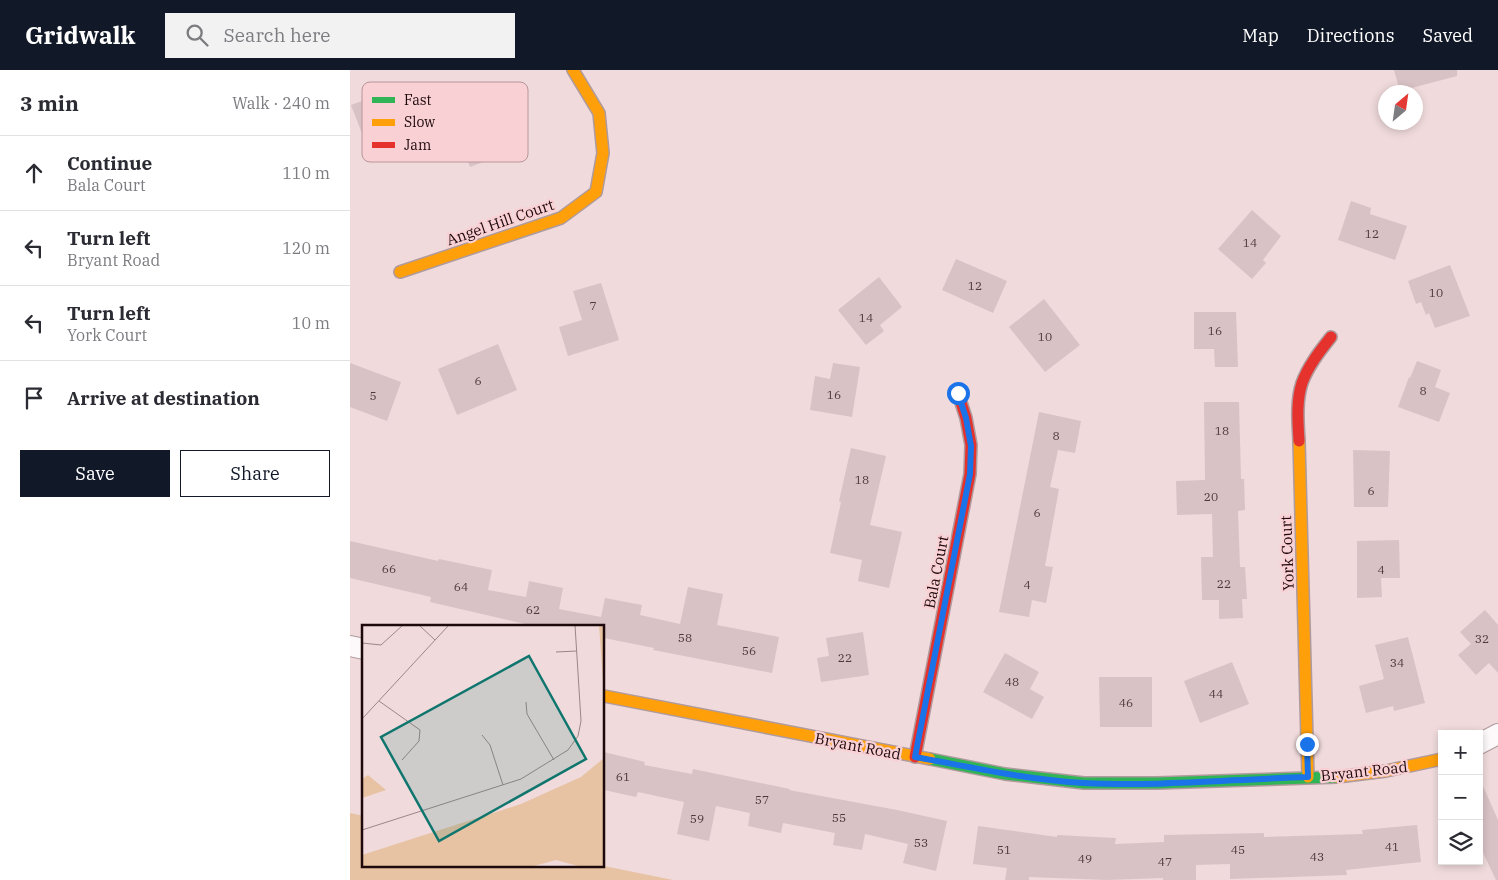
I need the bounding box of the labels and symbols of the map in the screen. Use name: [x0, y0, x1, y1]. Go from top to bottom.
legend: [362, 82, 528, 162]
north arrow: [1378, 85, 1423, 130]
text: Fast: [404, 91, 432, 109]
text: Slow: [404, 113, 435, 131]
text: Jam: [404, 136, 431, 154]
street label: Angel Hill Court: [444, 195, 556, 249]
house number: 12: [1365, 226, 1379, 241]
house number: 14: [1243, 235, 1257, 250]
house number: 12: [968, 278, 982, 293]
house number: 10: [1429, 285, 1443, 300]
house number: 7: [589, 298, 597, 313]
house number: 14: [859, 310, 873, 325]
house number: 16: [1208, 323, 1222, 338]
house number: 10: [1038, 329, 1052, 344]
house number: 6: [474, 373, 482, 388]
route start: [947, 382, 970, 405]
house number: 8: [1419, 383, 1427, 398]
house number: 16: [827, 387, 841, 402]
house number: 5: [369, 388, 377, 403]
house number: 18: [1215, 423, 1229, 438]
house number: 8: [1052, 428, 1060, 443]
house number: 18: [855, 472, 869, 487]
house number: 6: [1367, 483, 1375, 498]
house number: 20: [1204, 489, 1218, 504]
house number: 6: [1033, 505, 1041, 520]
street label: York Court: [1276, 515, 1298, 591]
street label: Bala Court: [920, 534, 952, 610]
house number: 66: [382, 561, 396, 576]
house number: 4: [1377, 562, 1385, 577]
house number: 22: [1217, 576, 1231, 591]
house number: 4: [1023, 577, 1031, 592]
house number: 64: [454, 579, 468, 594]
house number: 62: [526, 602, 540, 617]
inset map: [362, 625, 605, 868]
house number: 58: [678, 630, 692, 645]
house number: 32: [1475, 631, 1489, 646]
house number: 56: [742, 643, 756, 658]
house number: 22: [838, 650, 852, 665]
house number: 34: [1390, 655, 1404, 670]
house number: 48: [1005, 674, 1019, 689]
house number: 44: [1209, 686, 1223, 701]
house number: 46: [1119, 695, 1133, 710]
street label: Bryant Road: [813, 728, 903, 764]
route end: [1296, 733, 1319, 756]
street label: Bryant Road: [1320, 757, 1408, 785]
house number: 61: [616, 769, 630, 784]
house number: 57: [755, 792, 769, 807]
house number: 55: [832, 810, 846, 825]
house number: 59: [690, 811, 704, 826]
house number: 53: [914, 835, 928, 850]
house number: 41: [1385, 839, 1399, 854]
house number: 51: [997, 842, 1011, 857]
house number: 45: [1231, 842, 1245, 857]
house number: 43: [1310, 849, 1324, 864]
house number: 49: [1078, 851, 1092, 866]
house number: 47: [1158, 854, 1172, 869]

